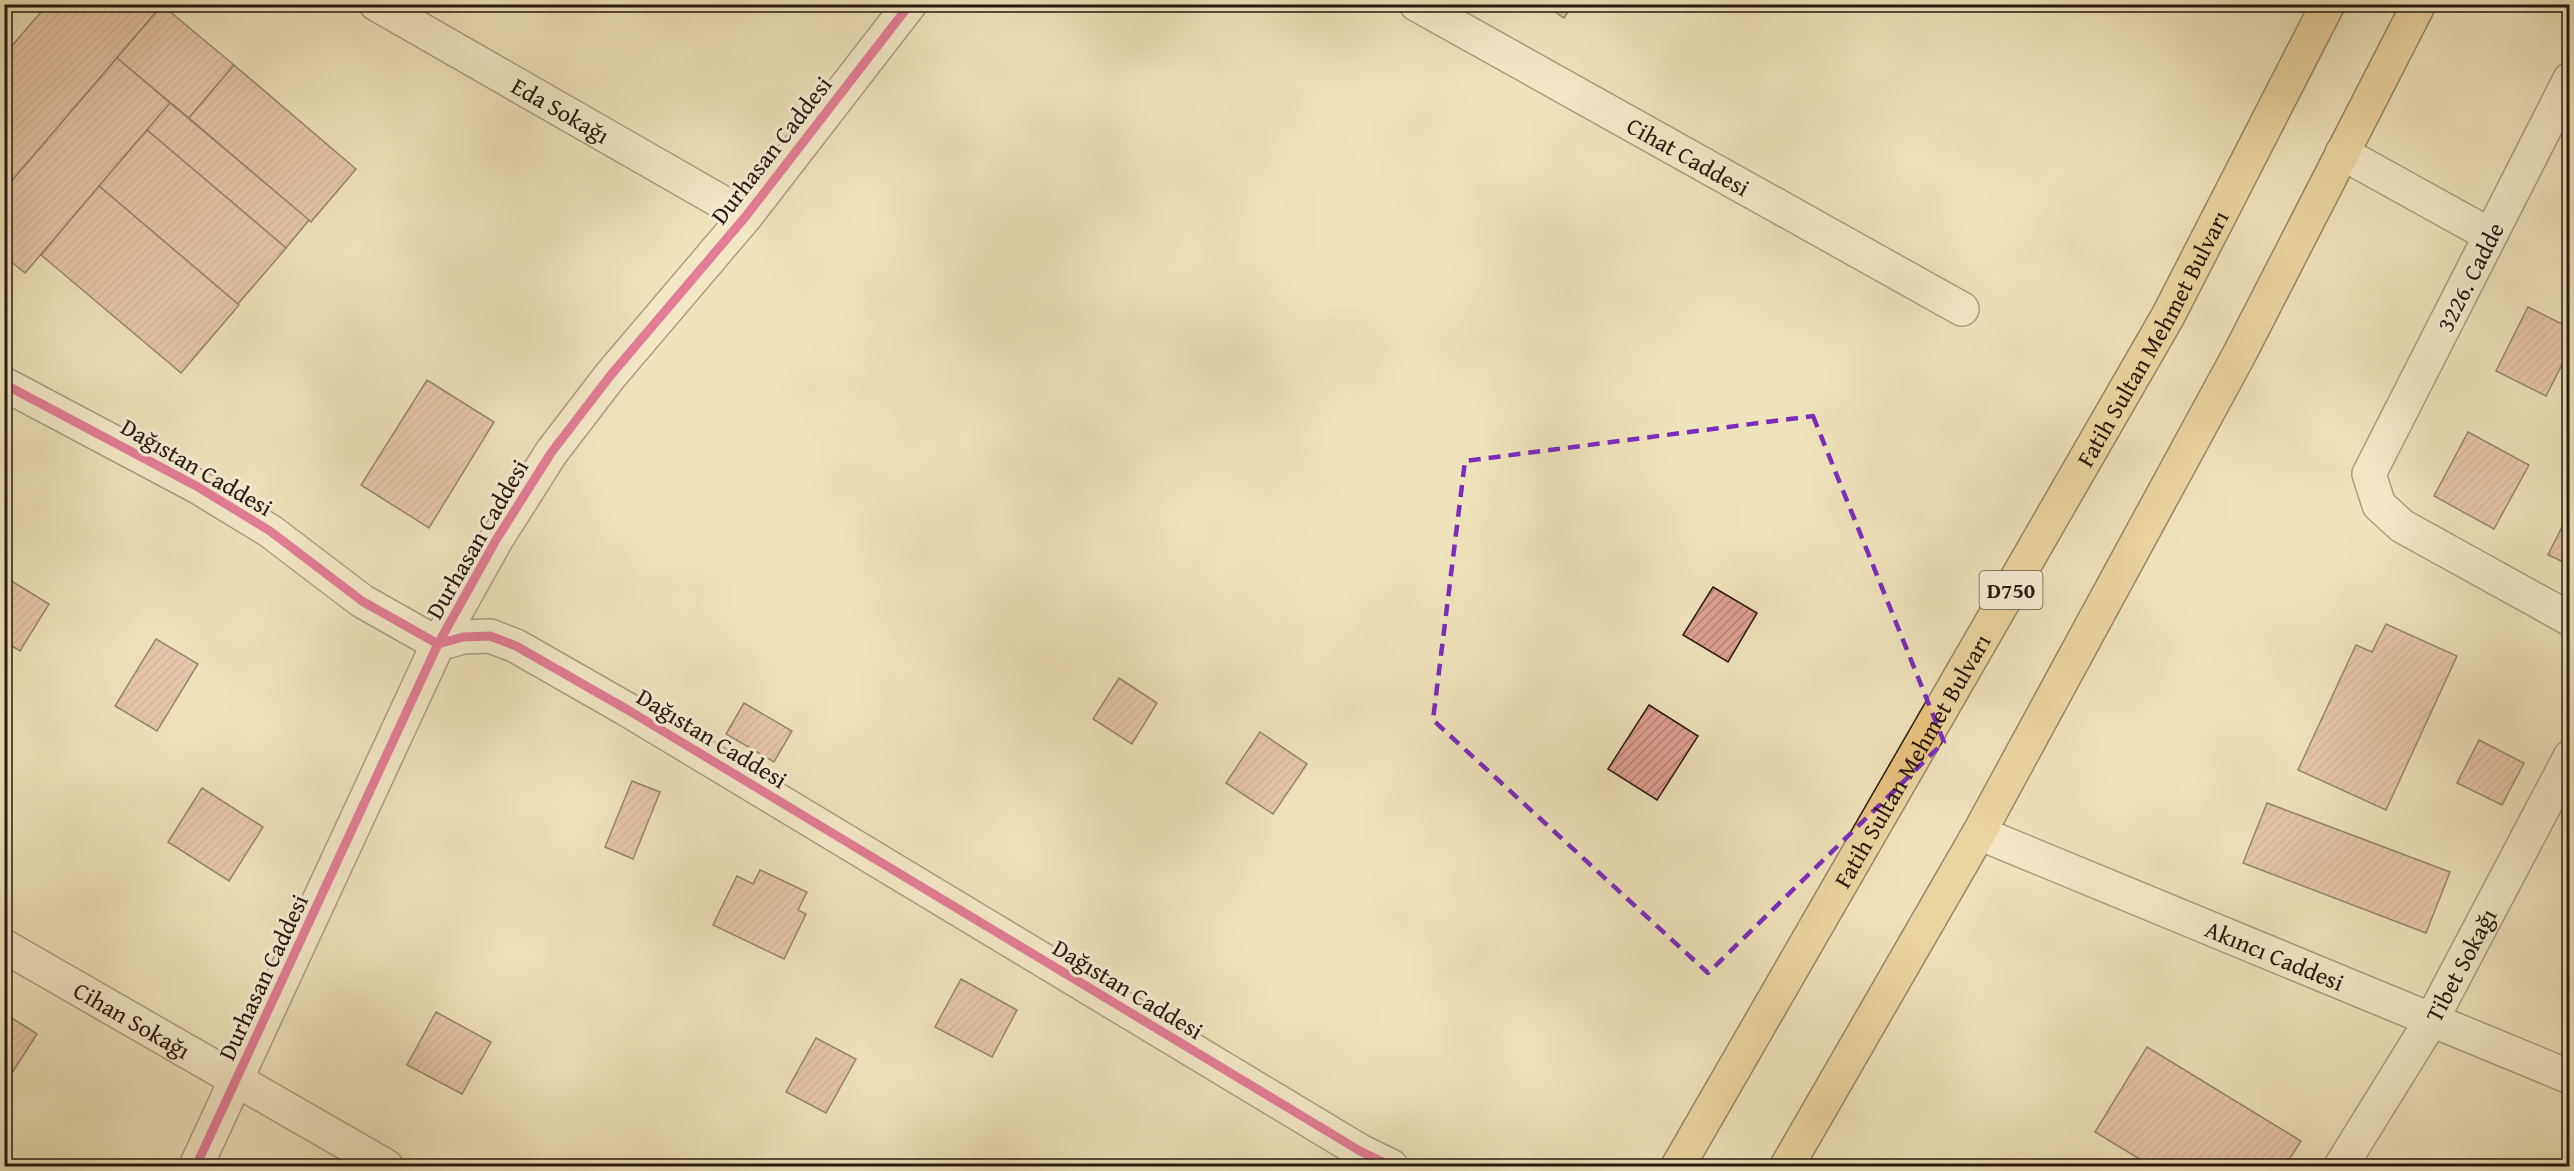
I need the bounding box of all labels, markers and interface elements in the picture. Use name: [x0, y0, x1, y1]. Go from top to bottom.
street label: Eda Sokağı: [505, 68, 616, 152]
street label: Durhasan Caddesi: [702, 68, 840, 231]
street label: Cihat Caddesi: [1620, 108, 1756, 205]
street label: Fatih Sultan Mehmet Bulvarı: [2067, 204, 2237, 473]
street label: 3226. Cadde: [2427, 216, 2513, 338]
street label: Dağıstan Caddesi: [115, 409, 280, 525]
street label: Durhasan Caddesi: [417, 452, 537, 625]
road number: D750: [1980, 571, 2042, 609]
street label: Fatih Sultan Mehmet Bulvarı: [1825, 627, 1999, 894]
street label: Dağıstan Caddesi: [630, 679, 794, 797]
street label: Durhasan Caddesi: [209, 888, 317, 1066]
street label: Tibet Sokağı: [2416, 902, 2505, 1028]
street label: Akıncı Caddesi: [2200, 911, 2350, 999]
street label: Dağıstan Caddesi: [1046, 930, 1210, 1048]
street label: Cihan Sokağı: [67, 972, 197, 1067]

